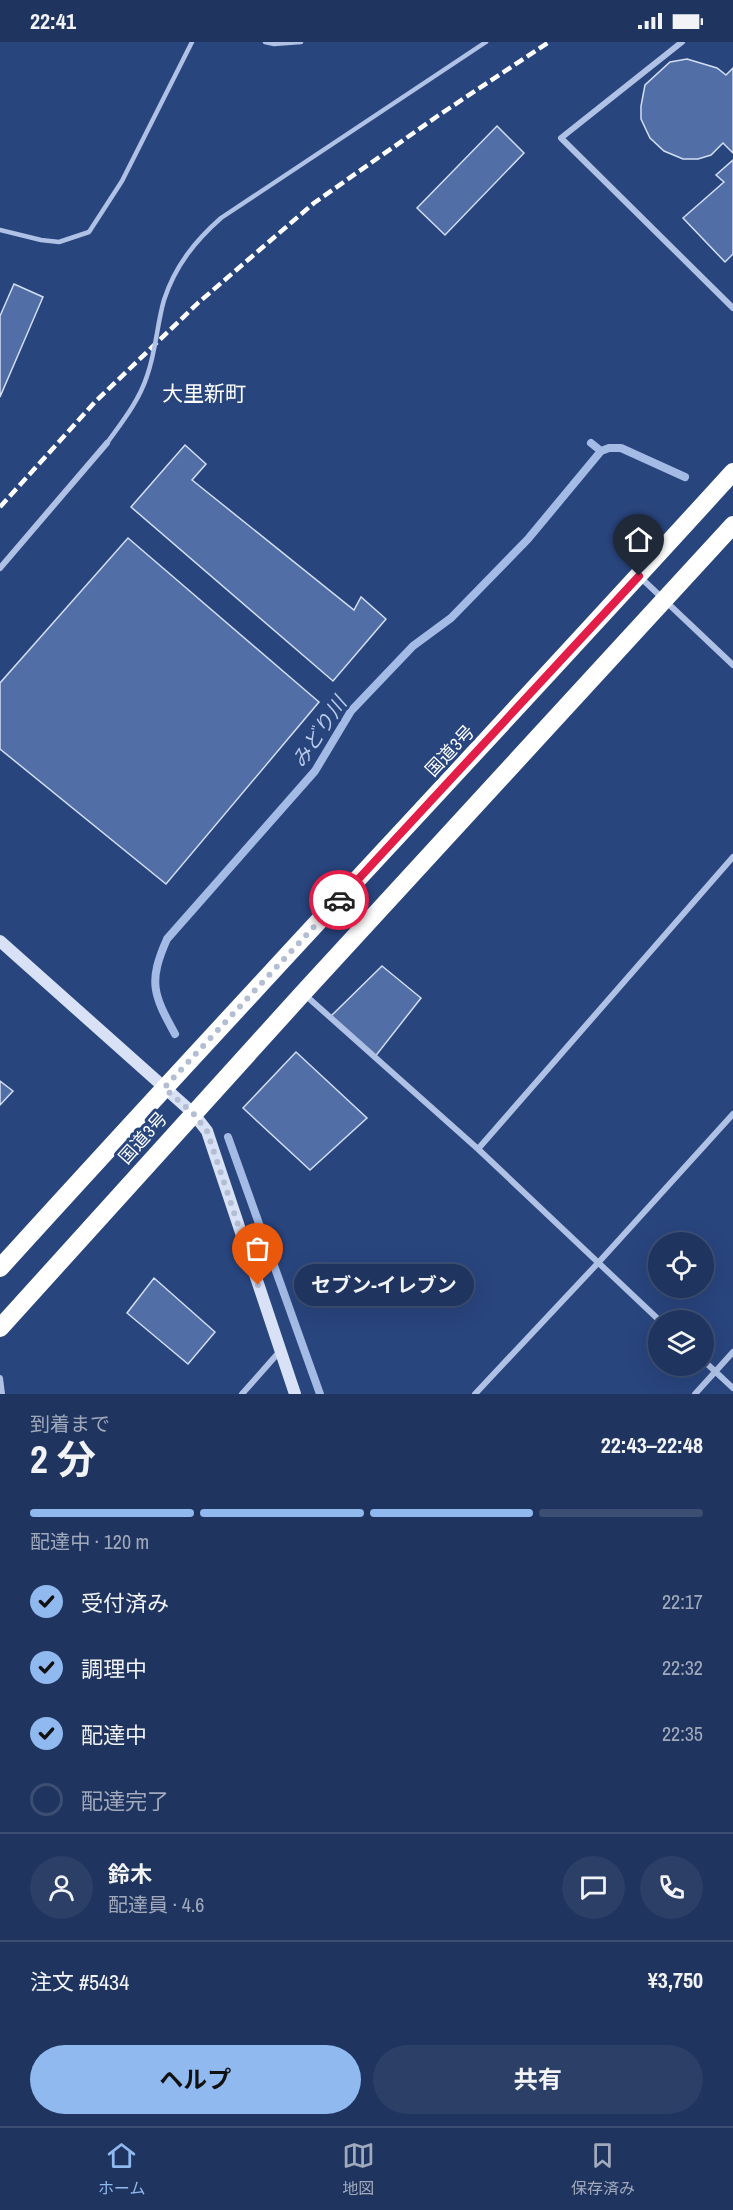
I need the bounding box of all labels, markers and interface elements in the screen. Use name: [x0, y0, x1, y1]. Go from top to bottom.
text: 22:41: [30, 6, 76, 36]
district label: 大里新町: [162, 379, 246, 408]
pin: [613, 514, 664, 576]
icon: home: [622, 523, 655, 556]
water label: みどり川: [285, 689, 353, 772]
street label: 国道3号: [419, 719, 480, 782]
courier: [309, 870, 369, 930]
icon: car: [323, 884, 356, 917]
street label: 国道3号: [113, 1106, 173, 1169]
pin: [232, 1223, 283, 1285]
icon: bag: [241, 1232, 274, 1265]
map controls: [648, 1232, 714, 1376]
button: locate: [648, 1232, 714, 1298]
callout: セブン-イレブン: [294, 1264, 474, 1306]
text: セブン-イレブン: [311, 1271, 457, 1298]
button: layers: [648, 1310, 714, 1376]
text: 到着まで: [30, 1410, 110, 1437]
text: 22:43–22:48: [601, 1430, 703, 1460]
text: 2 分: [30, 1433, 96, 1485]
text: 配達中 · 120 m: [30, 1528, 149, 1555]
icon: check: [30, 1585, 63, 1618]
text: 受付済み: [81, 1588, 169, 1618]
text: 22:17: [662, 1588, 703, 1615]
icon: check: [30, 1651, 63, 1684]
text: 調理中: [81, 1654, 147, 1684]
text: 22:32: [662, 1654, 703, 1681]
icon: check: [30, 1717, 63, 1750]
text: 配達中: [81, 1720, 147, 1750]
text: 22:35: [662, 1720, 703, 1747]
text: 配達完了: [81, 1786, 169, 1816]
button: person: [30, 1856, 93, 1919]
button: chat: [562, 1856, 625, 1919]
button: phone: [640, 1856, 703, 1919]
text: 鈴木: [108, 1859, 152, 1889]
text: 配達員 · 4.6: [108, 1891, 204, 1918]
text: ¥3,750: [648, 1965, 703, 1995]
text: 注文 #5434: [30, 1967, 129, 1997]
button: ヘルプ: [30, 2045, 361, 2114]
button: 共有: [373, 2045, 703, 2114]
tab: ホーム: [98, 2139, 146, 2199]
tab: 地図: [342, 2139, 375, 2199]
tab: 保存済み: [571, 2139, 635, 2199]

